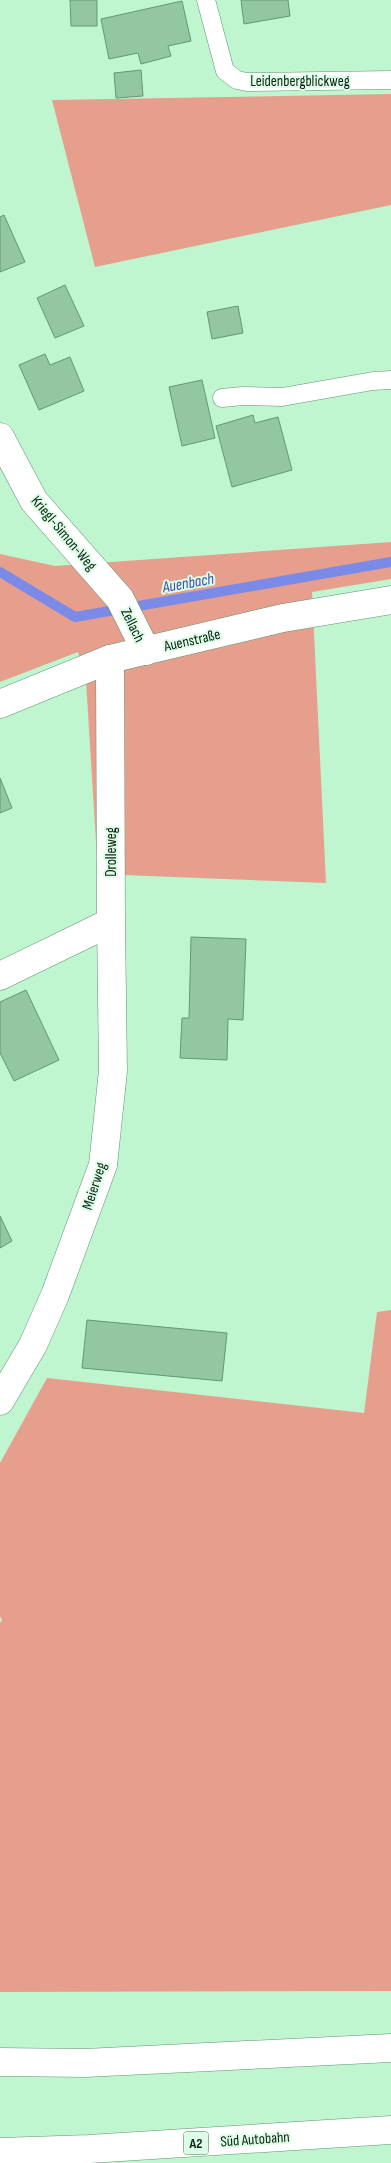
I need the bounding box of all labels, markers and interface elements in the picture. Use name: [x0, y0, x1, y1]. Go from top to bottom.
street label: Leidenbergblickweg: [250, 72, 350, 91]
street label: Kriegl-Simon-Weg: [27, 492, 101, 575]
water label: Auenbach: [160, 570, 216, 598]
street label: Zellach: [116, 605, 149, 645]
street label: Auenstraße: [161, 625, 222, 656]
street label: Drolleweg: [102, 827, 121, 877]
street label: Meierweg: [78, 1160, 111, 1212]
street label: Süd Autobahn: [220, 2128, 290, 2151]
road number: A2: [184, 2132, 208, 2154]

